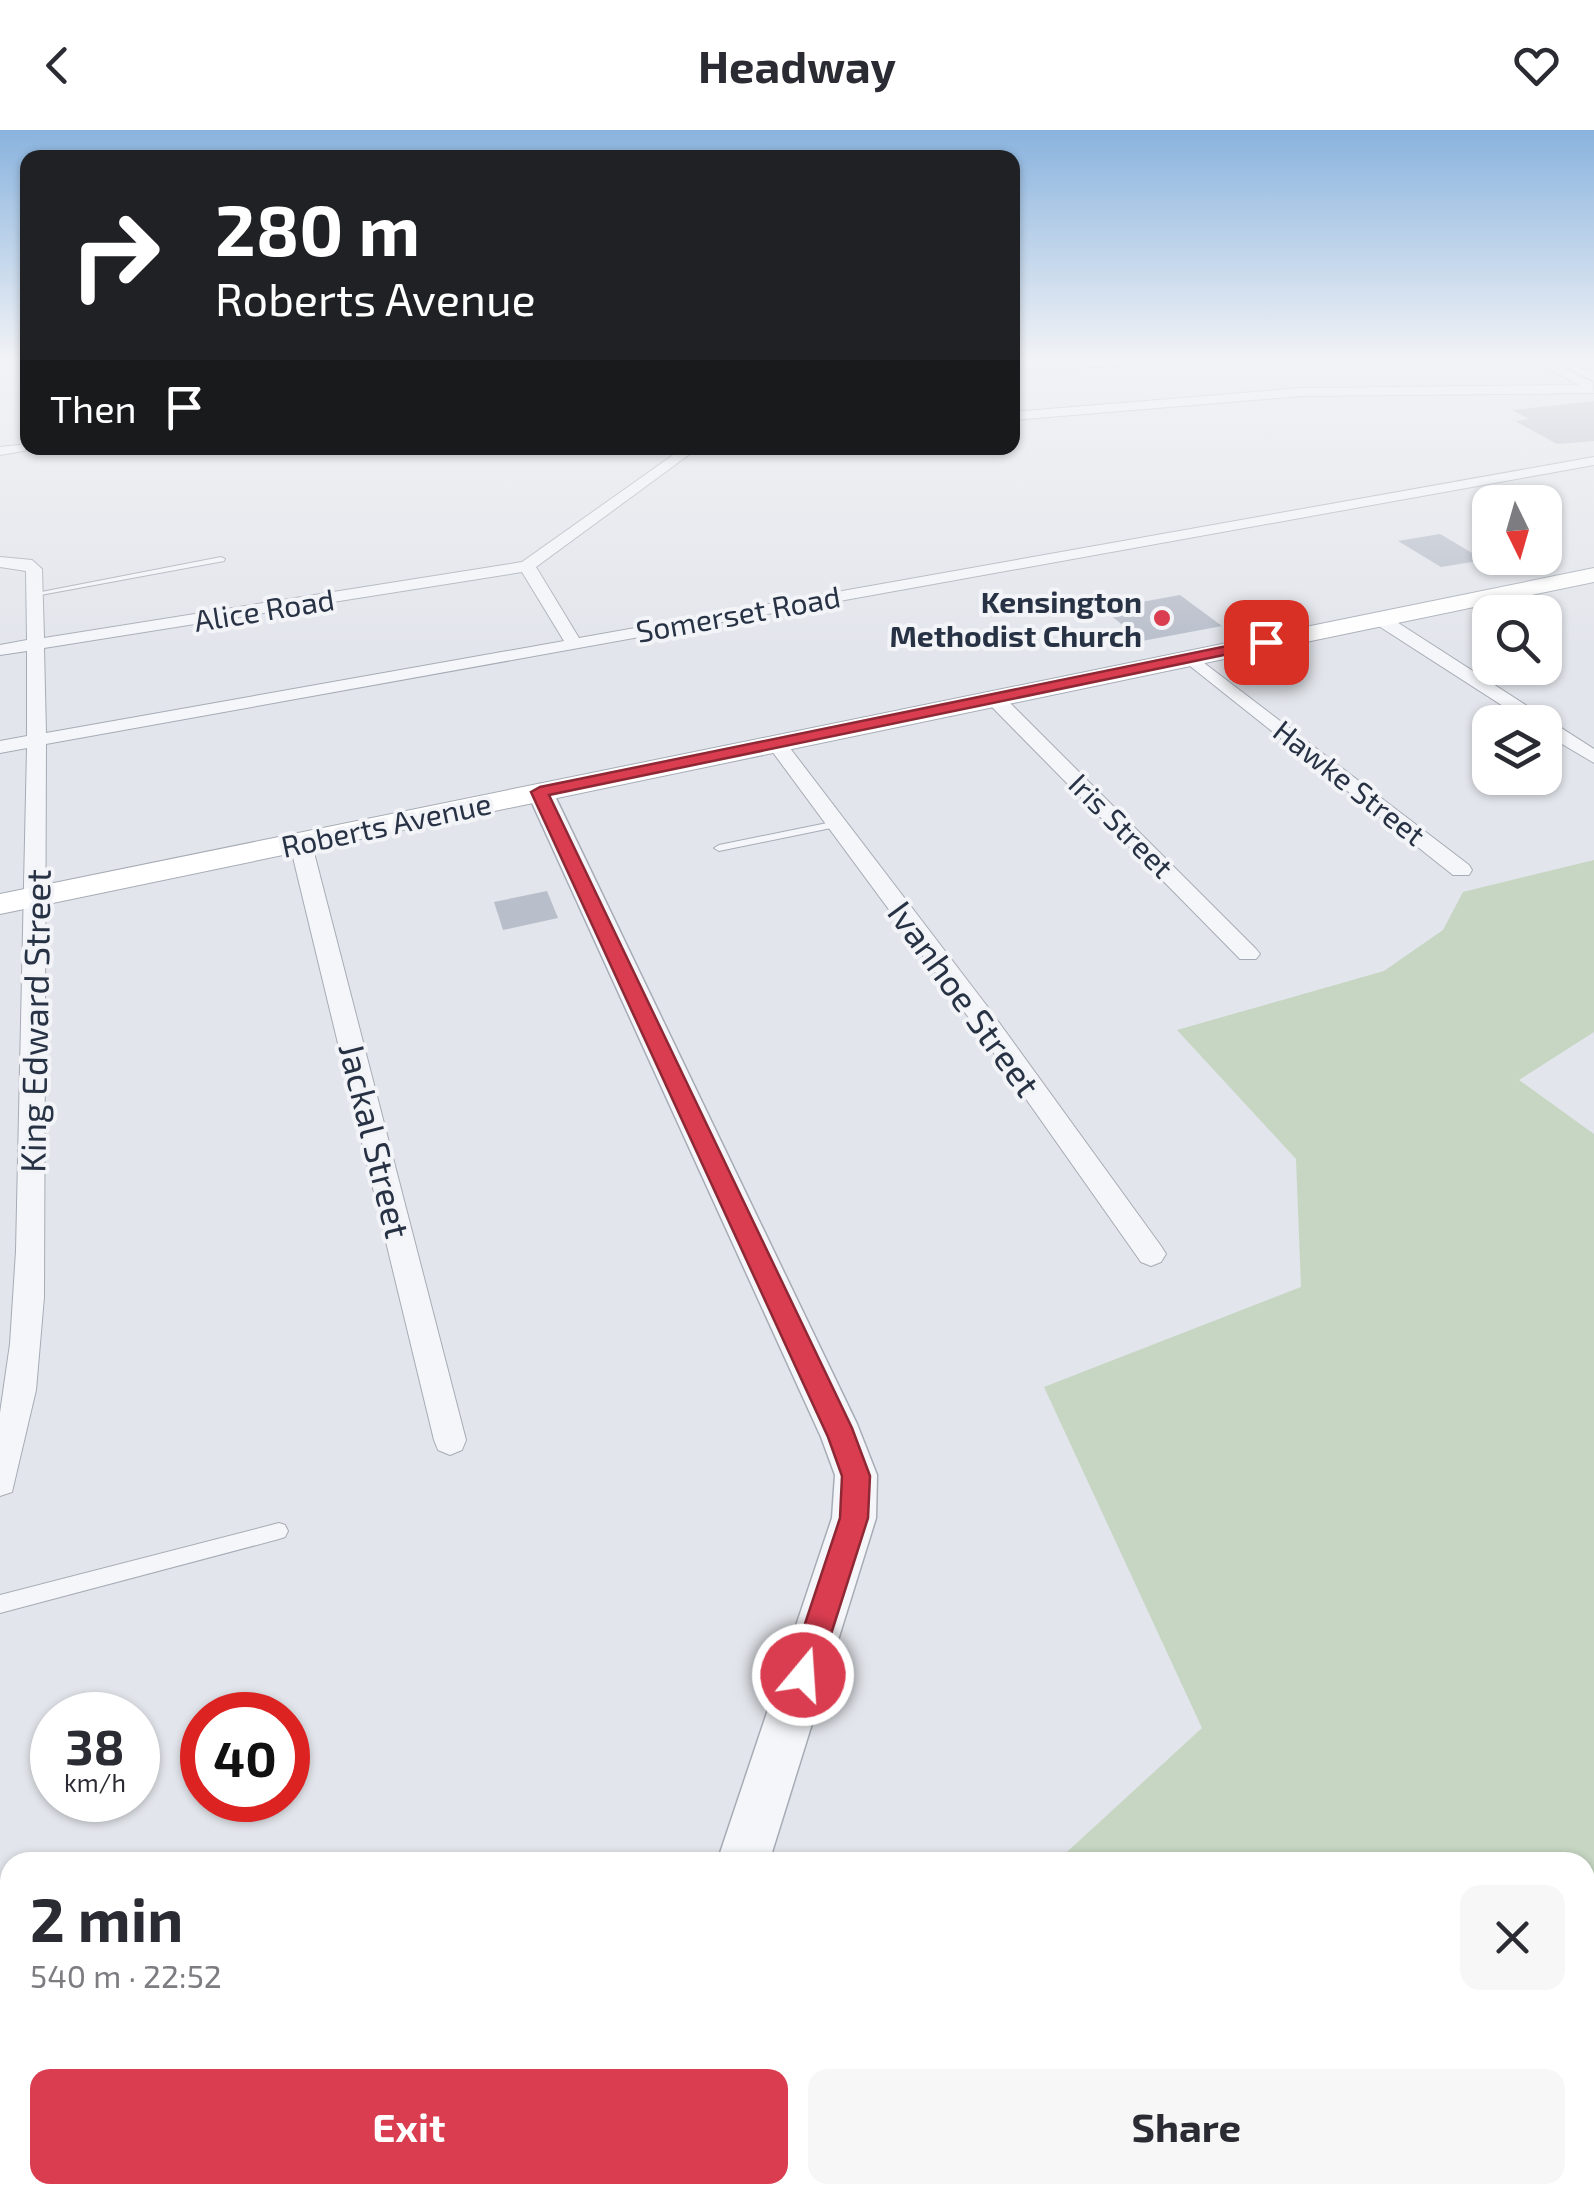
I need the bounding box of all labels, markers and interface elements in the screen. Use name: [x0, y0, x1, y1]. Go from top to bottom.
icon: back: [30, 38, 85, 93]
text: Headway: [698, 38, 896, 92]
icon: heart: [1509, 38, 1564, 93]
text: 280 m: [215, 186, 420, 270]
icon: right: [50, 190, 180, 320]
text: Roberts Avenue: [215, 271, 536, 325]
icon: arrive: [157, 380, 212, 435]
text: Then: [50, 385, 137, 431]
north arrow: [1472, 485, 1562, 575]
map controls: [1472, 485, 1562, 795]
street label: Somerset Road: [633, 577, 843, 649]
street label: Alice Road: [191, 580, 337, 638]
place label: Kensington Methodist Church: [889, 583, 1142, 653]
button: search: [1472, 595, 1562, 685]
pin: [1224, 600, 1309, 685]
marker: Kensington Methodist Church: [1151, 607, 1173, 629]
icon: arrive: [1239, 615, 1294, 670]
button: layers: [1472, 705, 1562, 795]
street label: Hawke Street: [1267, 712, 1433, 852]
street label: Iris Street: [1062, 765, 1182, 885]
street label: Roberts Avenue: [278, 784, 494, 864]
street label: King Edward Street: [10, 869, 58, 1173]
street label: Ivanhoe Street: [880, 892, 1050, 1104]
street label: Jackal Street: [331, 1038, 421, 1242]
position arrow: [751, 1623, 855, 1727]
speed limit sign: 40: [180, 1692, 310, 1822]
text: 38: [65, 1715, 125, 1775]
text: km/h: [64, 1767, 126, 1797]
text: 2 min: [30, 1882, 183, 1954]
button: close: [1460, 1885, 1565, 1990]
text: 540 m · 22:52: [30, 1956, 222, 1994]
button: Exit: [30, 2069, 788, 2184]
button: Share: [808, 2069, 1565, 2184]

